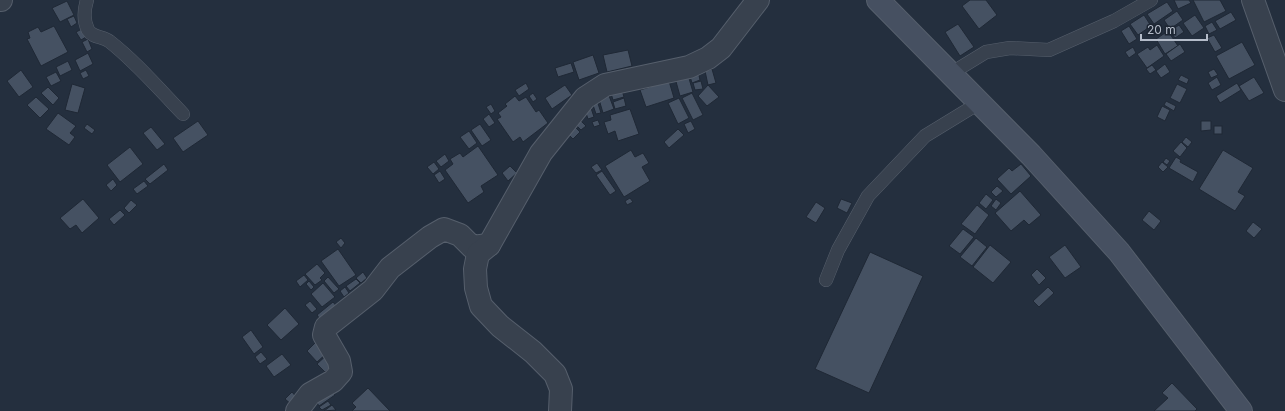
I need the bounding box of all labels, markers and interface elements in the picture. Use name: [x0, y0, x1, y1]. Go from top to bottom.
scale bar: [1141, 16, 1207, 42]
text: 20 m: [1147, 22, 1176, 37]

